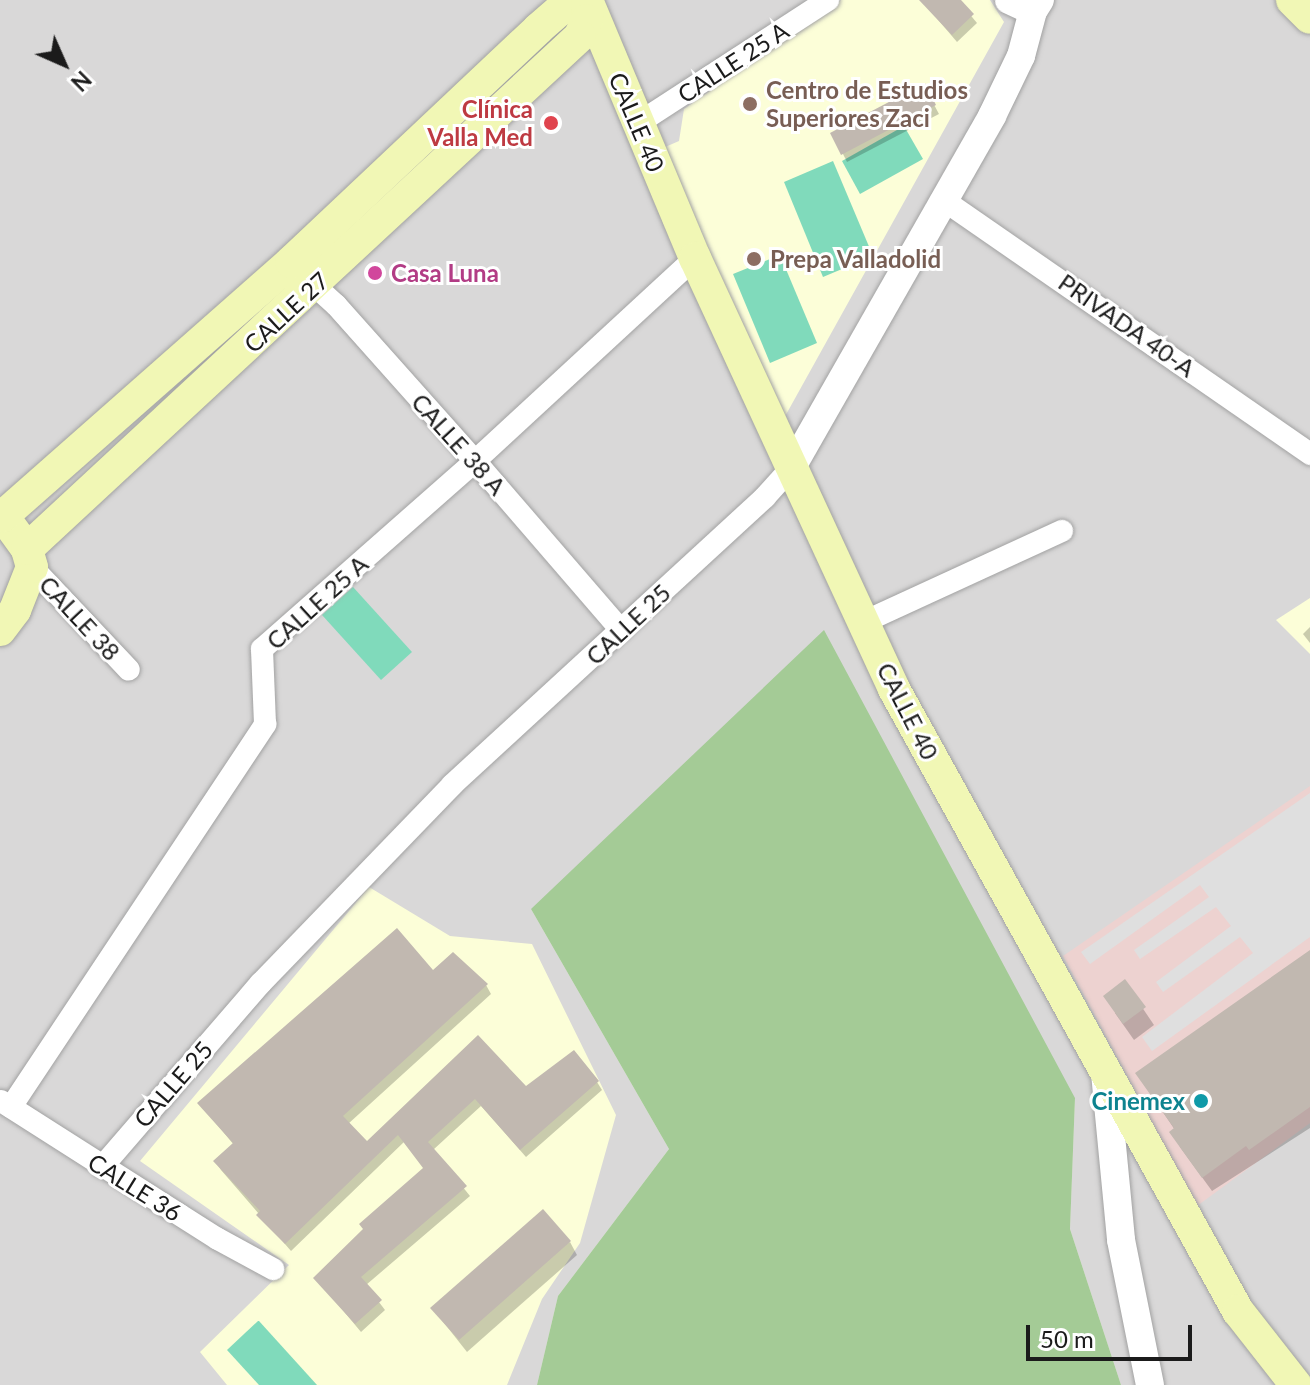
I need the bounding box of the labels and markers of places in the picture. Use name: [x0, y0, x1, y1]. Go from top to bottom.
place label: Centro de Estudios Superiores Zaci: [766, 76, 968, 132]
place label: Clínica Valla Med: [427, 95, 533, 151]
marker: Centro de Estudios Superiores Zaci: [741, 95, 759, 113]
marker: Clínica Valla Med: [540, 112, 562, 134]
place label: Prepa Valladolid: [770, 245, 942, 273]
marker: Prepa Valladolid: [745, 250, 763, 268]
place label: Casa Luna: [391, 259, 499, 287]
marker: Casa Luna: [366, 264, 384, 282]
place label: Cinemex: [1091, 1087, 1185, 1115]
marker: Cinemex: [1192, 1092, 1210, 1110]

